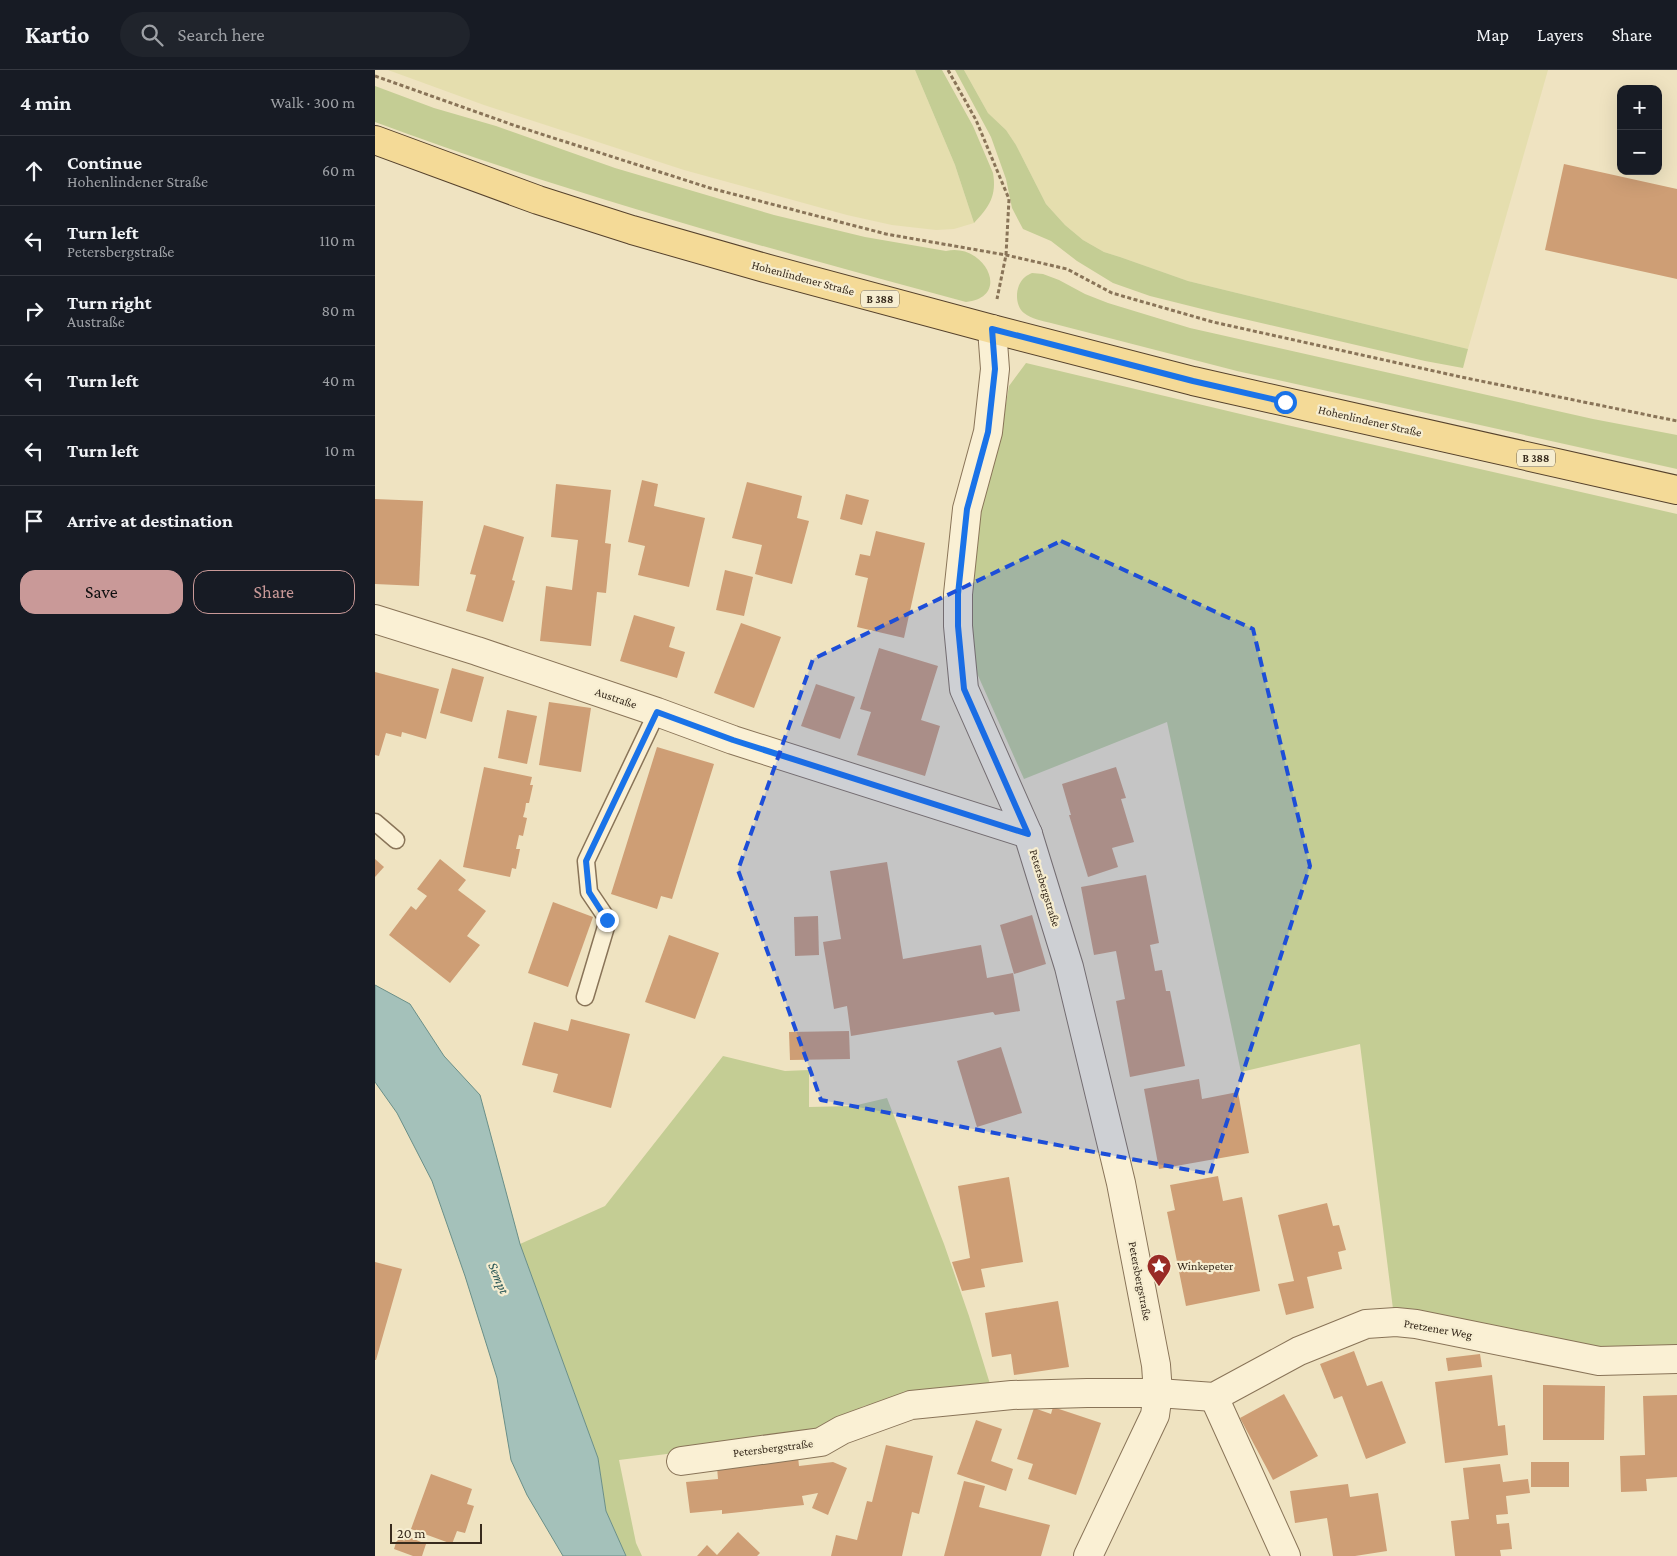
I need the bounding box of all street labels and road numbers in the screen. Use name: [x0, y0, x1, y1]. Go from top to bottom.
street label: Hohenlindener Straße: [750, 258, 856, 298]
road number: B 388: [861, 290, 899, 308]
street label: Hohenlindener Straße: [1317, 402, 1423, 440]
road number: B 388: [1517, 449, 1555, 466]
street label: Austraße: [593, 684, 639, 712]
street label: Petersbergstraße: [1027, 847, 1063, 929]
street label: Petersbergstraße: [1125, 1240, 1155, 1322]
street label: Pretzener Weg: [1403, 1316, 1474, 1342]
street label: Petersbergstraße: [732, 1436, 814, 1460]

